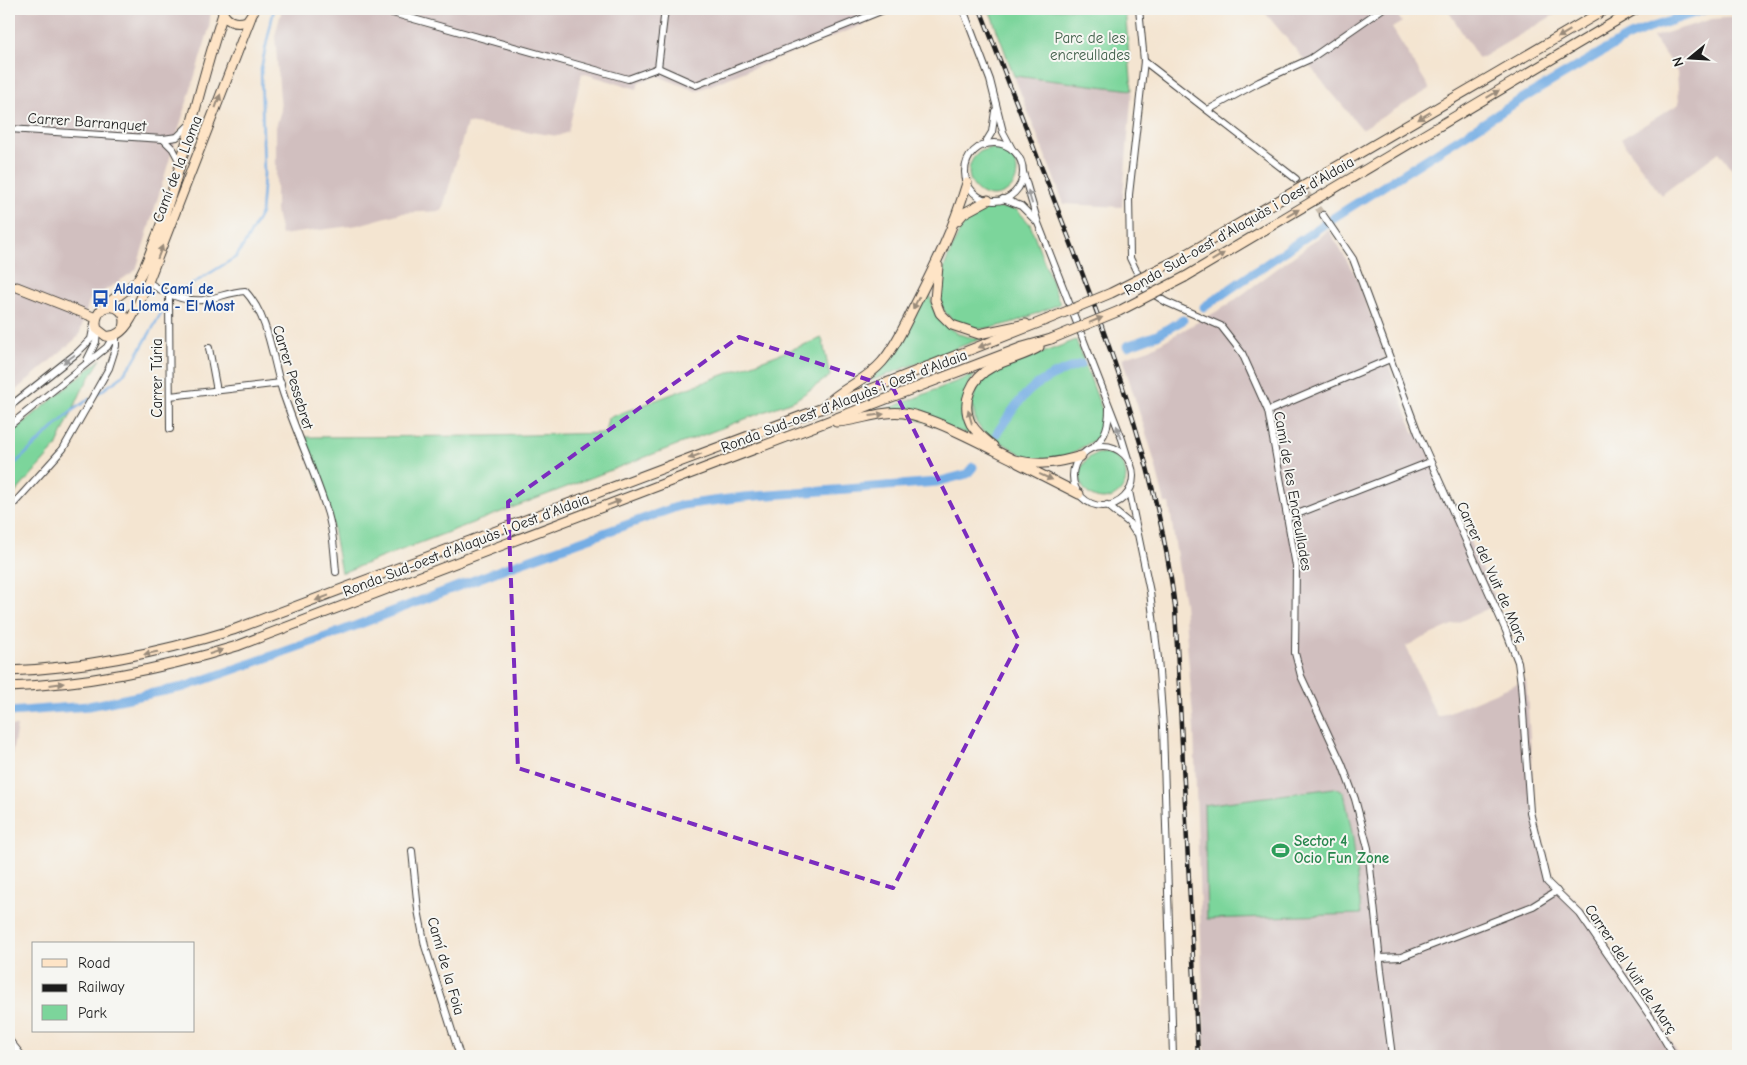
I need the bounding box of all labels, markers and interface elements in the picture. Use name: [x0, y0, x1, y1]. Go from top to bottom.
park label: Parc de les encreullades: [1050, 29, 1130, 64]
one-way arrow: [1558, 29, 1571, 38]
north arrow: [1664, 32, 1714, 82]
text: N: [1669, 55, 1688, 69]
one-way arrow: [1486, 89, 1499, 98]
one-way arrow: [215, 93, 222, 108]
street label: Carrer Barranquet: [27, 109, 148, 135]
one-way arrow: [1418, 112, 1431, 121]
street label: Camí de la Lloma: [148, 113, 206, 225]
street label: Ronda Sud-oest d'Alaquàs i Oest d'Aldaia: [1121, 153, 1357, 299]
one-way arrow: [1025, 190, 1033, 205]
one-way arrow: [1287, 208, 1300, 217]
one-way arrow: [156, 244, 164, 259]
one-way arrow: [1212, 253, 1225, 262]
place label: Aldaia, Camí de la Lloma - El Most: [114, 280, 236, 315]
bus stop icon: Aldaia, Camí de la Lloma - El Most: [90, 288, 110, 308]
one-way arrow: [912, 296, 920, 310]
one-way arrow: [1089, 316, 1103, 324]
street label: Carrer Pessebret: [269, 323, 318, 432]
street label: Carrer Túria: [148, 338, 166, 418]
one-way arrow: [977, 341, 992, 349]
street label: Ronda Sud-oest d'Alaquàs i Oest d'Aldaia: [718, 346, 970, 456]
one-way arrow: [62, 354, 76, 364]
one-way arrow: [965, 409, 973, 424]
street label: Camí de les Encreullades: [1270, 410, 1316, 572]
one-way arrow: [869, 411, 885, 419]
one-way arrow: [1115, 424, 1123, 439]
one-way arrow: [687, 452, 702, 460]
one-way arrow: [1039, 474, 1053, 482]
street label: Ronda Sud-oest d'Alaquàs i Oest d'Aldaia: [340, 490, 592, 600]
one-way arrow: [607, 499, 622, 506]
street label: Carrer del Vuit de Març: [1453, 499, 1531, 645]
one-way arrow: [314, 594, 329, 602]
one-way arrow: [209, 648, 224, 656]
one-way arrow: [143, 649, 159, 657]
one-way arrow: [50, 680, 66, 688]
place label: Sector 4 Ocio Fun Zone: [1294, 832, 1389, 867]
sports icon: Sector 4 Ocio Fun Zone: [1270, 840, 1290, 860]
street label: Carrer del Vuit de Març: [1581, 901, 1681, 1037]
street label: Camí de la Foia: [423, 915, 469, 1017]
legend: [32, 942, 195, 1032]
text: Road: [78, 954, 110, 972]
text: Railway: [78, 978, 125, 996]
text: Park: [78, 1004, 107, 1022]

